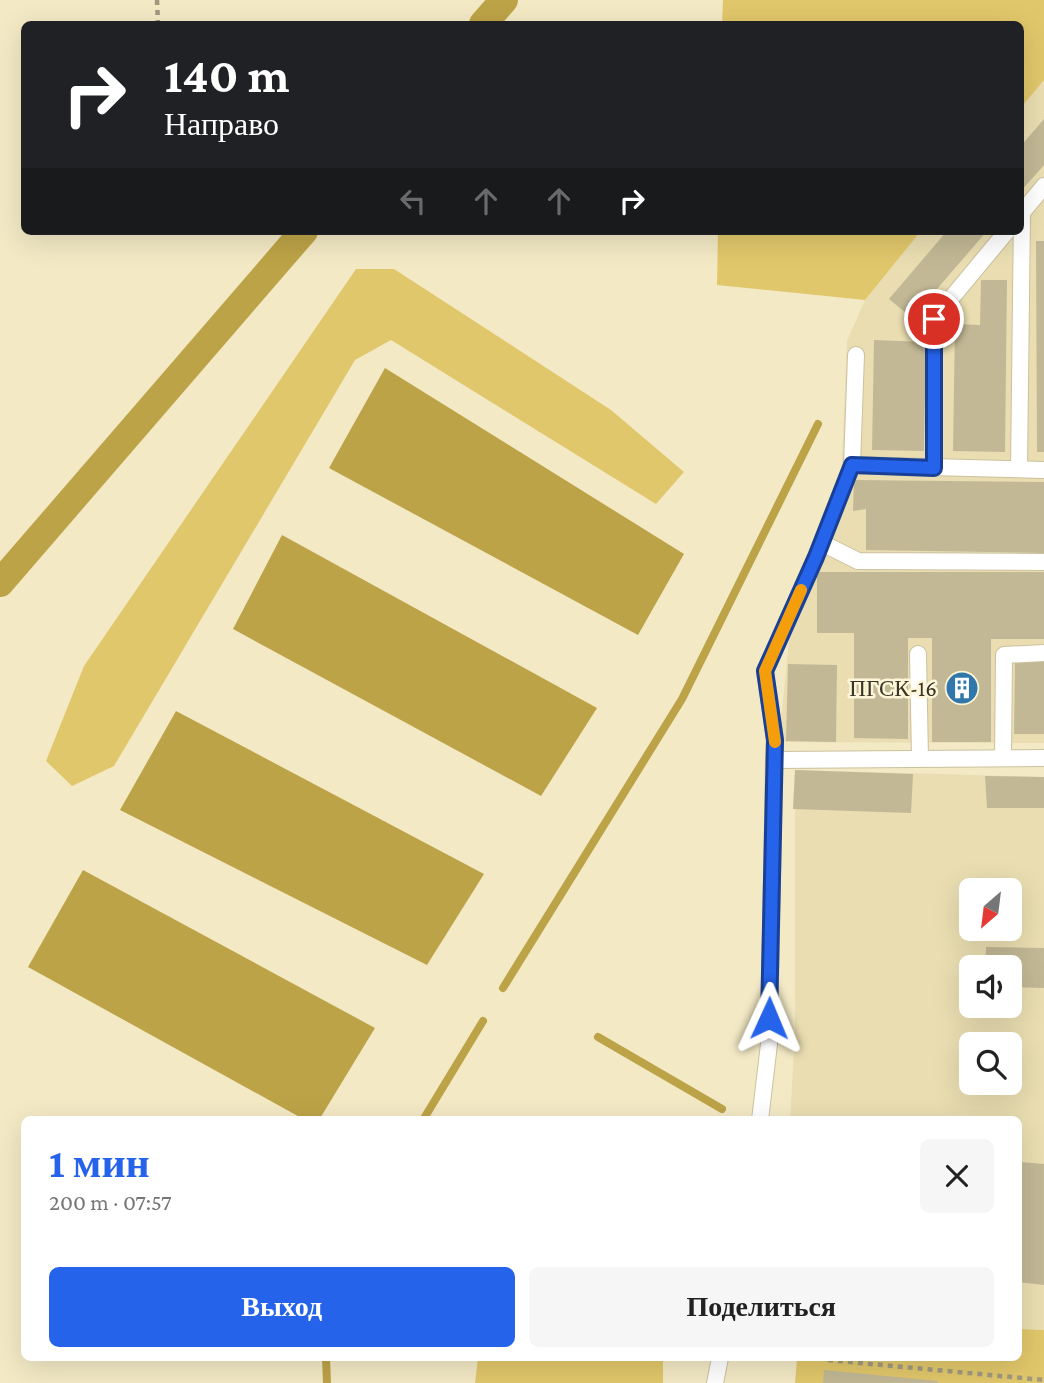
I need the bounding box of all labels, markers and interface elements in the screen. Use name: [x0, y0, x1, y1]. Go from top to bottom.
text: 140 m: [164, 48, 289, 103]
icon: right: [49, 49, 140, 140]
text: Направо: [164, 106, 279, 142]
icon: left: [394, 182, 432, 220]
icon: ahead: [467, 182, 505, 220]
icon: ahead: [540, 182, 578, 220]
icon: right: [613, 182, 651, 220]
pin: [904, 289, 964, 349]
icon: arrive: [915, 300, 953, 338]
building icon: ПГСК-16: [943, 669, 981, 707]
place label: ПГСК-16: [849, 675, 937, 701]
north arrow: [959, 878, 1022, 942]
map controls: [959, 878, 1022, 1095]
button: sound: [959, 955, 1022, 1018]
position arrow: [732, 981, 806, 1055]
button: search: [959, 1032, 1022, 1095]
text: 1 мин: [49, 1139, 150, 1186]
button: close: [920, 1139, 994, 1213]
text: 200 m · 07:57: [49, 1189, 172, 1215]
button: Выход: [49, 1267, 515, 1347]
button: Поделиться: [529, 1267, 994, 1347]

